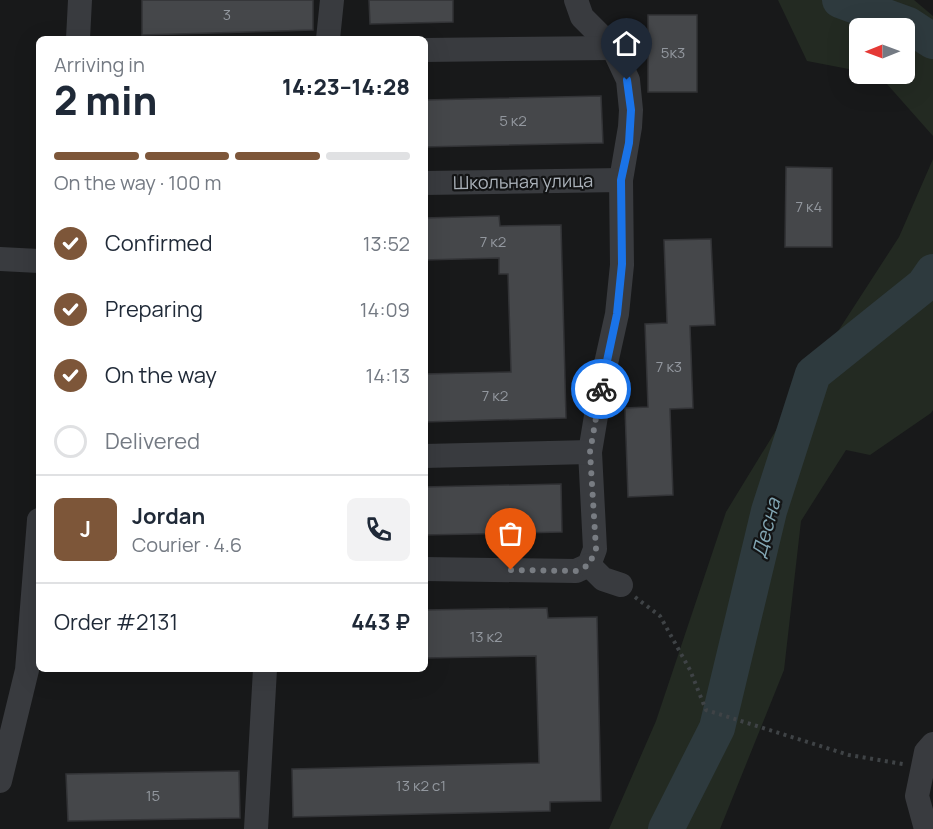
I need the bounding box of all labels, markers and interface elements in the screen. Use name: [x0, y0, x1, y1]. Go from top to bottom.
house number: 3: [223, 4, 231, 25]
pin: [601, 18, 652, 80]
north arrow: [849, 18, 915, 84]
map controls: [849, 18, 915, 84]
icon: home: [610, 27, 643, 60]
house number: 5к3: [661, 42, 685, 63]
text: Arriving in: [54, 51, 145, 78]
text: 14:23–14:28: [282, 72, 410, 102]
text: 2 min: [54, 73, 157, 127]
house number: 5 к2: [499, 110, 527, 131]
street label: Школьная улица: [453, 168, 593, 194]
text: On the way · 100 m: [54, 169, 221, 196]
house number: 7 к4: [796, 196, 823, 217]
icon: check: [54, 227, 87, 260]
text: Confirmed: [105, 228, 213, 258]
text: 13:52: [363, 230, 410, 257]
house number: 7 к2: [480, 231, 506, 252]
icon: check: [54, 293, 87, 326]
text: Preparing: [105, 294, 203, 324]
text: 14:09: [360, 296, 410, 323]
house number: 7 к3: [656, 356, 682, 377]
icon: check: [54, 359, 87, 392]
courier: [571, 359, 631, 419]
text: On the way: [105, 360, 217, 390]
text: 14:13: [366, 362, 410, 389]
icon: bike: [585, 373, 618, 406]
house number: 7 к2: [482, 385, 508, 406]
text: Delivered: [105, 426, 200, 456]
water label: Десна: [745, 494, 787, 561]
button: phone: [347, 498, 410, 561]
text: Jordan: [132, 501, 205, 531]
pin: [485, 508, 536, 570]
text: J: [80, 514, 91, 544]
icon: bag: [494, 517, 527, 550]
text: Courier · 4.6: [132, 531, 242, 558]
text: Order #2131: [54, 607, 178, 637]
text: 443 ₽: [351, 607, 410, 637]
house number: 13 к2: [469, 626, 503, 647]
house number: 13 к2 с1: [396, 775, 446, 796]
house number: 15: [146, 785, 160, 806]

